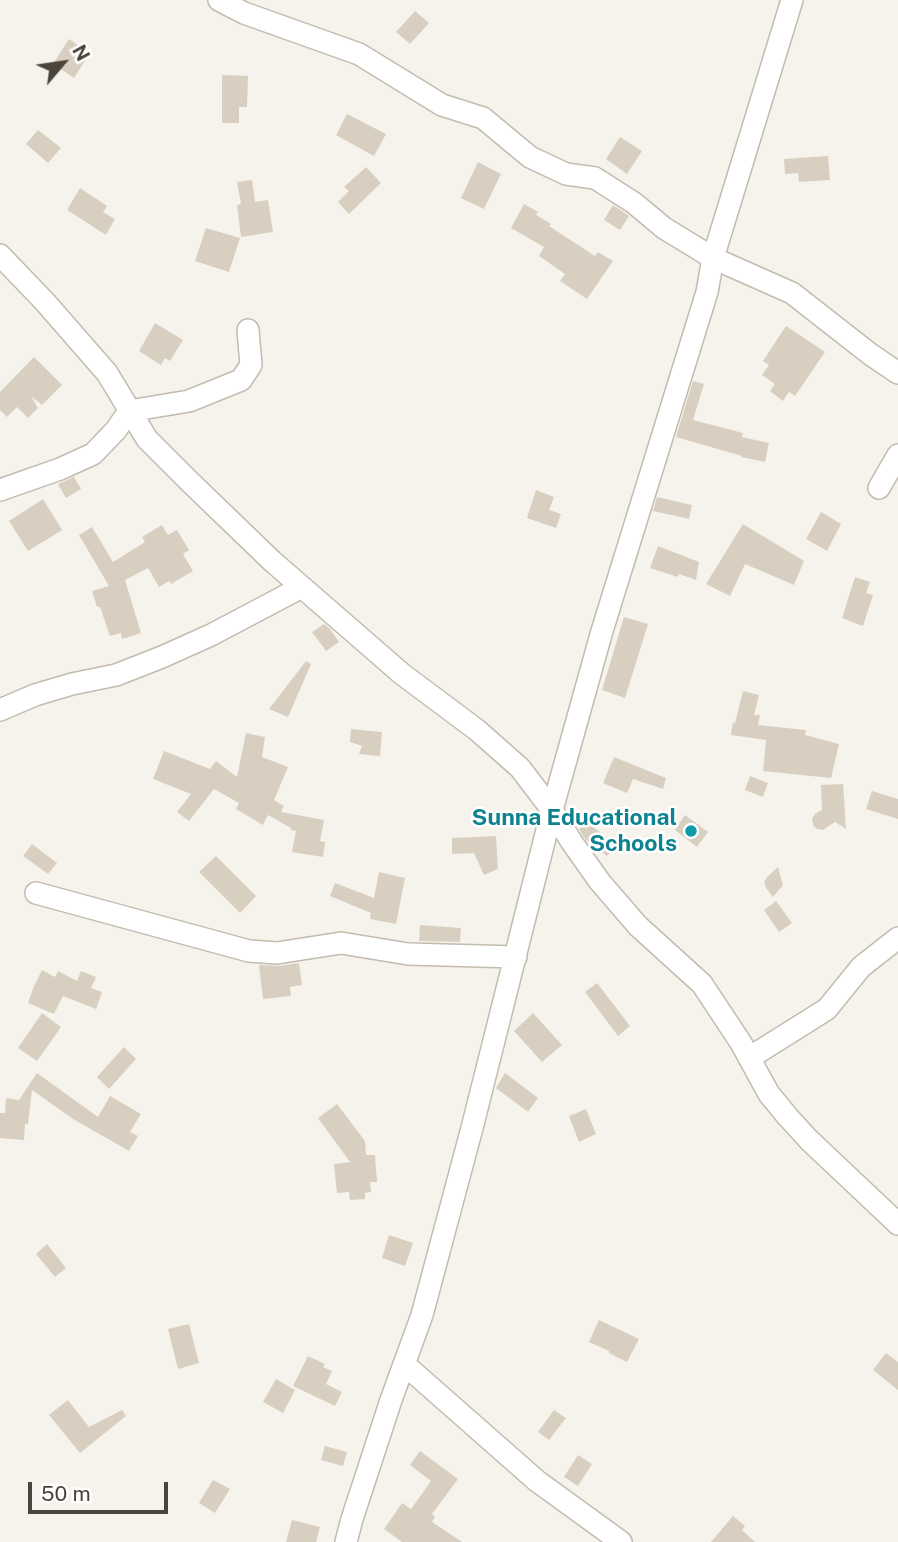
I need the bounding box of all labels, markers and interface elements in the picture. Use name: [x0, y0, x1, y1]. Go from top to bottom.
north arrow: [28, 28, 98, 98]
text: N: [68, 41, 95, 65]
place label: Sunna Educational Schools: [471, 804, 677, 858]
marker: Sunna Educational Schools: [683, 823, 699, 839]
scale bar: [32, 1468, 172, 1512]
text: 50 m: [41, 1481, 91, 1506]

